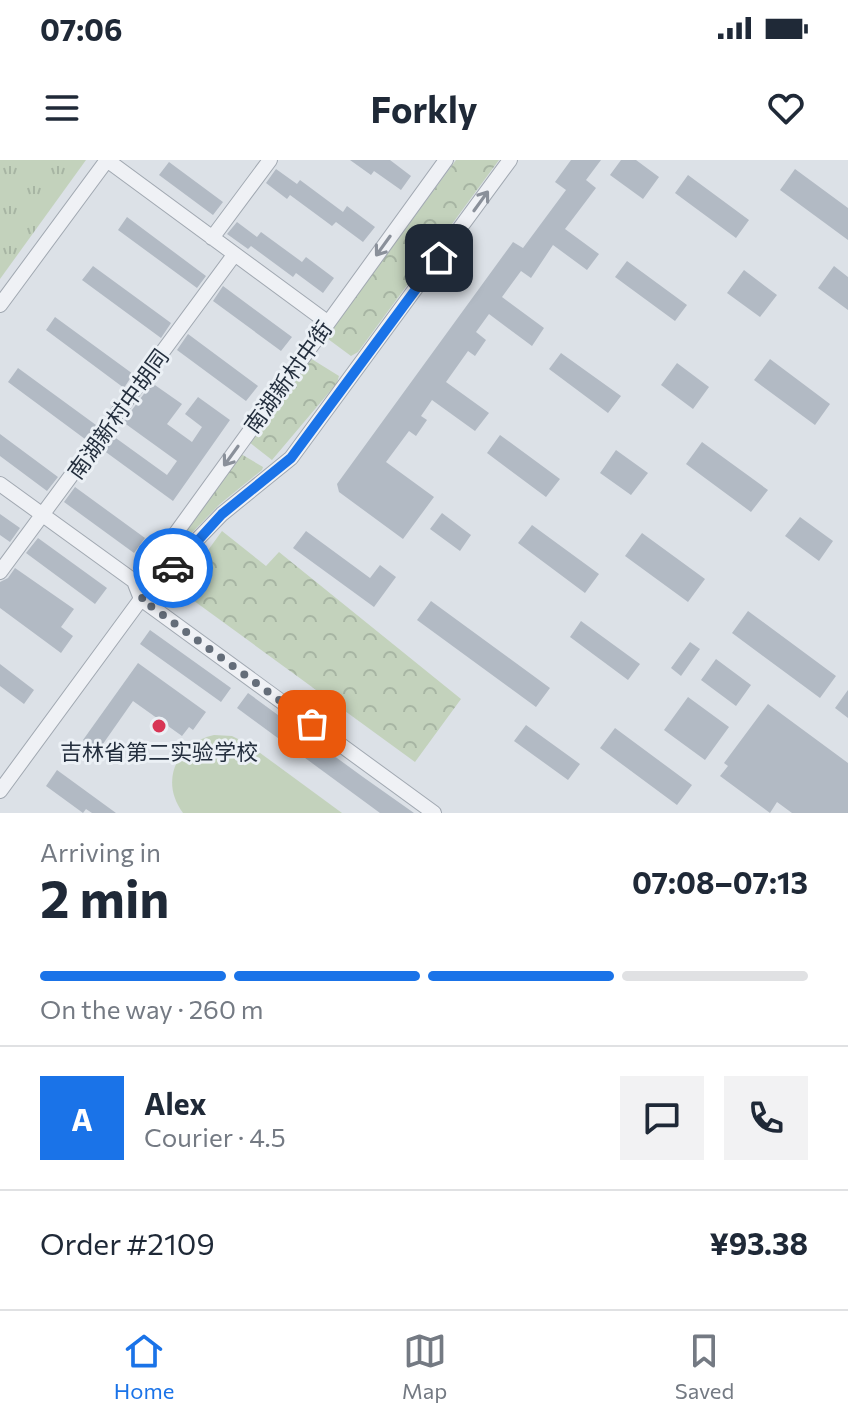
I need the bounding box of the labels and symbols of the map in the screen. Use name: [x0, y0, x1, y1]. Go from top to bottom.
one-way arrow: [472, 190, 489, 212]
pin: [405, 224, 473, 292]
one-way arrow: [375, 234, 392, 256]
street label: 南湖新村中街: [238, 315, 337, 438]
street label: 南湖新村中胡同: [61, 343, 174, 484]
one-way arrow: [223, 445, 239, 467]
courier: [133, 528, 213, 608]
pin: [278, 690, 346, 758]
marker: 吉林省第二实验学校: [150, 717, 168, 735]
place label: 吉林省第二实验学校: [60, 738, 258, 765]

